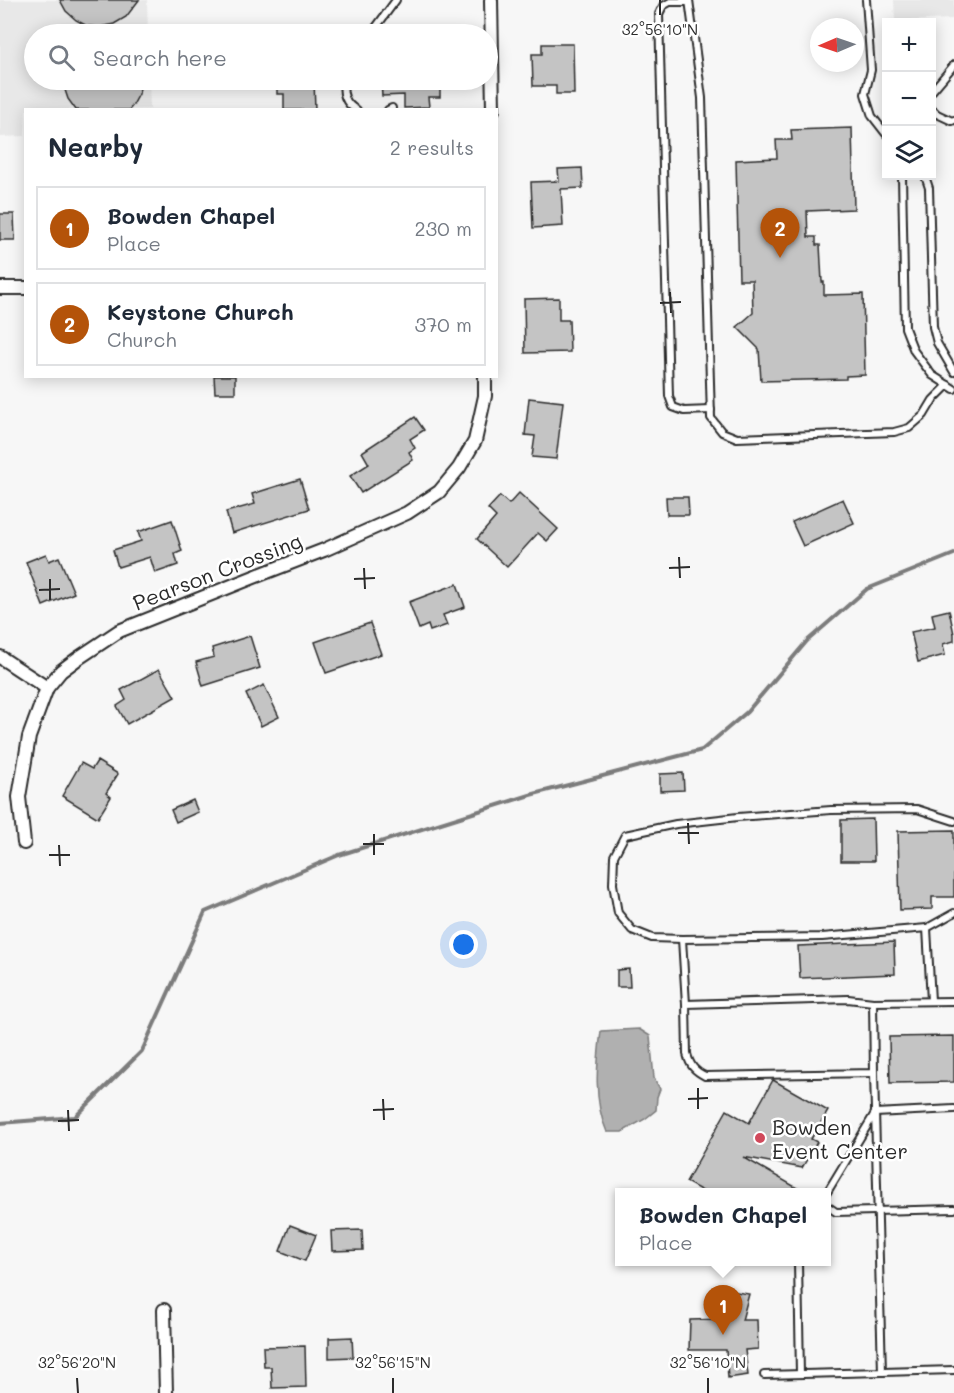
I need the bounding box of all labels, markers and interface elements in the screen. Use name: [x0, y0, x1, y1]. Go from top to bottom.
north arrow: [810, 18, 864, 72]
map controls: [882, 18, 936, 180]
button: +: [882, 18, 936, 72]
text: 32°56'10"N: [622, 19, 698, 39]
search box: [24, 24, 498, 90]
icon: search: [45, 41, 78, 74]
text: Search here: [93, 43, 227, 72]
button: −: [882, 72, 936, 126]
button: layers: [882, 126, 936, 180]
text: Nearby: [48, 130, 143, 164]
text: 2 results: [390, 134, 474, 160]
text: Bowden Chapel: [107, 201, 275, 230]
pin: 2: [760, 208, 800, 258]
text: 1: [65, 215, 74, 241]
text: 230 m: [414, 215, 472, 241]
text: Place: [107, 230, 161, 256]
text: Keystone Church: [107, 297, 294, 326]
text: 2: [64, 311, 75, 337]
text: 370 m: [414, 311, 472, 337]
text: Church: [107, 326, 177, 352]
street label: Pearson Crossing: [129, 526, 305, 616]
your location: [449, 930, 478, 959]
place label: Bowden Event Center: [772, 1113, 908, 1164]
marker: Bowden Event Center: [753, 1131, 767, 1145]
popup: [615, 1188, 831, 1266]
text: Bowden Chapel: [639, 1200, 807, 1229]
text: Place: [639, 1229, 693, 1255]
pin: 1: [704, 1286, 742, 1335]
text: 32°56'20"N: [38, 1352, 116, 1372]
text: 32°56'15"N: [355, 1352, 431, 1372]
text: 32°56'10"N: [670, 1352, 746, 1372]

